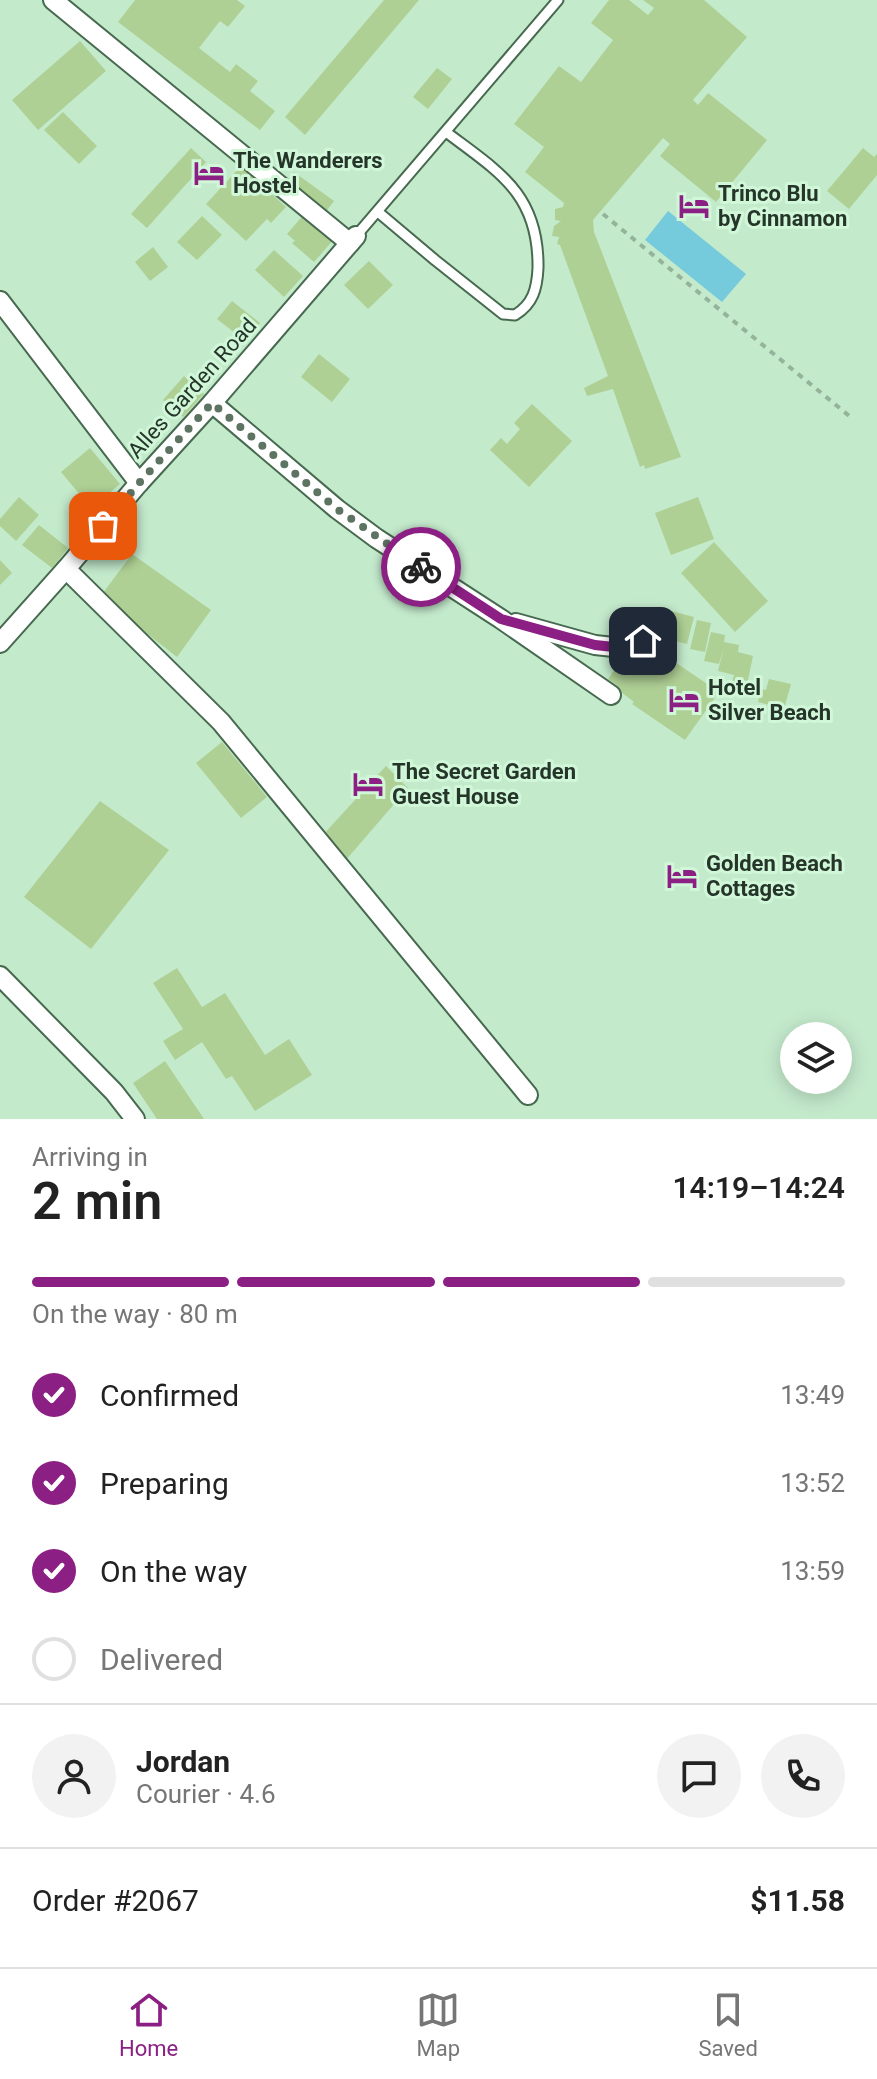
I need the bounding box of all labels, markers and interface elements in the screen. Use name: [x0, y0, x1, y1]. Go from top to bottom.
place label: The Wanderers Hostel: [233, 148, 383, 198]
hotel icon: The Wanderers Hostel: [192, 156, 226, 190]
place label: Trinco Blu by Cinnamon: [718, 181, 847, 231]
hotel icon: Trinco Blu by Cinnamon: [677, 189, 711, 223]
street label: Alles Garden Road: [123, 313, 261, 463]
pin: [69, 492, 137, 560]
icon: bag: [81, 504, 125, 548]
courier: [381, 527, 461, 607]
icon: bike: [399, 545, 443, 589]
pin: [609, 607, 677, 675]
icon: home: [621, 619, 665, 663]
place label: Hotel Silver Beach: [708, 675, 831, 725]
hotel icon: Hotel Silver Beach: [667, 683, 701, 717]
place label: The Secret Garden Guest House: [392, 759, 576, 809]
hotel icon: The Secret Garden Guest House: [351, 767, 385, 801]
place label: Golden Beach Cottages: [706, 851, 843, 901]
hotel icon: Golden Beach Cottages: [665, 859, 699, 893]
map controls: [780, 1022, 852, 1094]
button: layers: [780, 1022, 852, 1094]
text: Arriving in: [32, 1142, 148, 1172]
text: 14:19–14:24: [672, 1170, 845, 1205]
text: 2 min: [32, 1171, 162, 1232]
text: On the way · 80 m: [32, 1299, 238, 1329]
icon: check: [32, 1373, 76, 1417]
text: Confirmed: [100, 1378, 239, 1413]
text: 13:49: [780, 1380, 845, 1410]
icon: check: [32, 1461, 76, 1505]
text: Preparing: [100, 1466, 229, 1501]
text: 13:52: [780, 1468, 845, 1498]
icon: check: [32, 1549, 76, 1593]
text: On the way: [100, 1554, 247, 1589]
text: 13:59: [780, 1556, 845, 1586]
text: Delivered: [100, 1642, 223, 1677]
button: person: [32, 1734, 116, 1818]
button: chat: [657, 1734, 741, 1818]
button: phone: [761, 1734, 845, 1818]
text: Jordan: [136, 1744, 230, 1779]
text: Courier · 4.6: [136, 1779, 276, 1809]
text: Order #2067: [32, 1883, 199, 1918]
text: $11.58: [750, 1883, 845, 1918]
tab: Home: [119, 1988, 178, 2061]
tab: Map: [416, 1988, 460, 2061]
tab: Saved: [698, 1988, 758, 2061]

